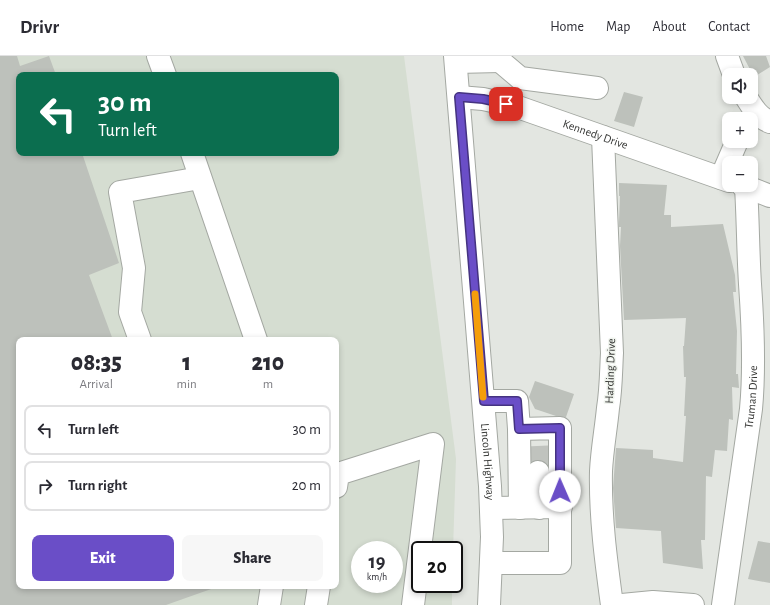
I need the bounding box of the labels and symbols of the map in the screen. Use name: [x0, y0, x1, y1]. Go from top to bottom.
pin: [489, 87, 523, 121]
street label: Kennedy Drive: [561, 117, 629, 151]
street label: Harding Drive: [603, 338, 617, 404]
street label: Truman Drive: [742, 365, 759, 429]
street label: Lincoln Highway: [479, 423, 497, 500]
position arrow: [539, 470, 581, 512]
speed limit sign: 20: [411, 541, 463, 593]

